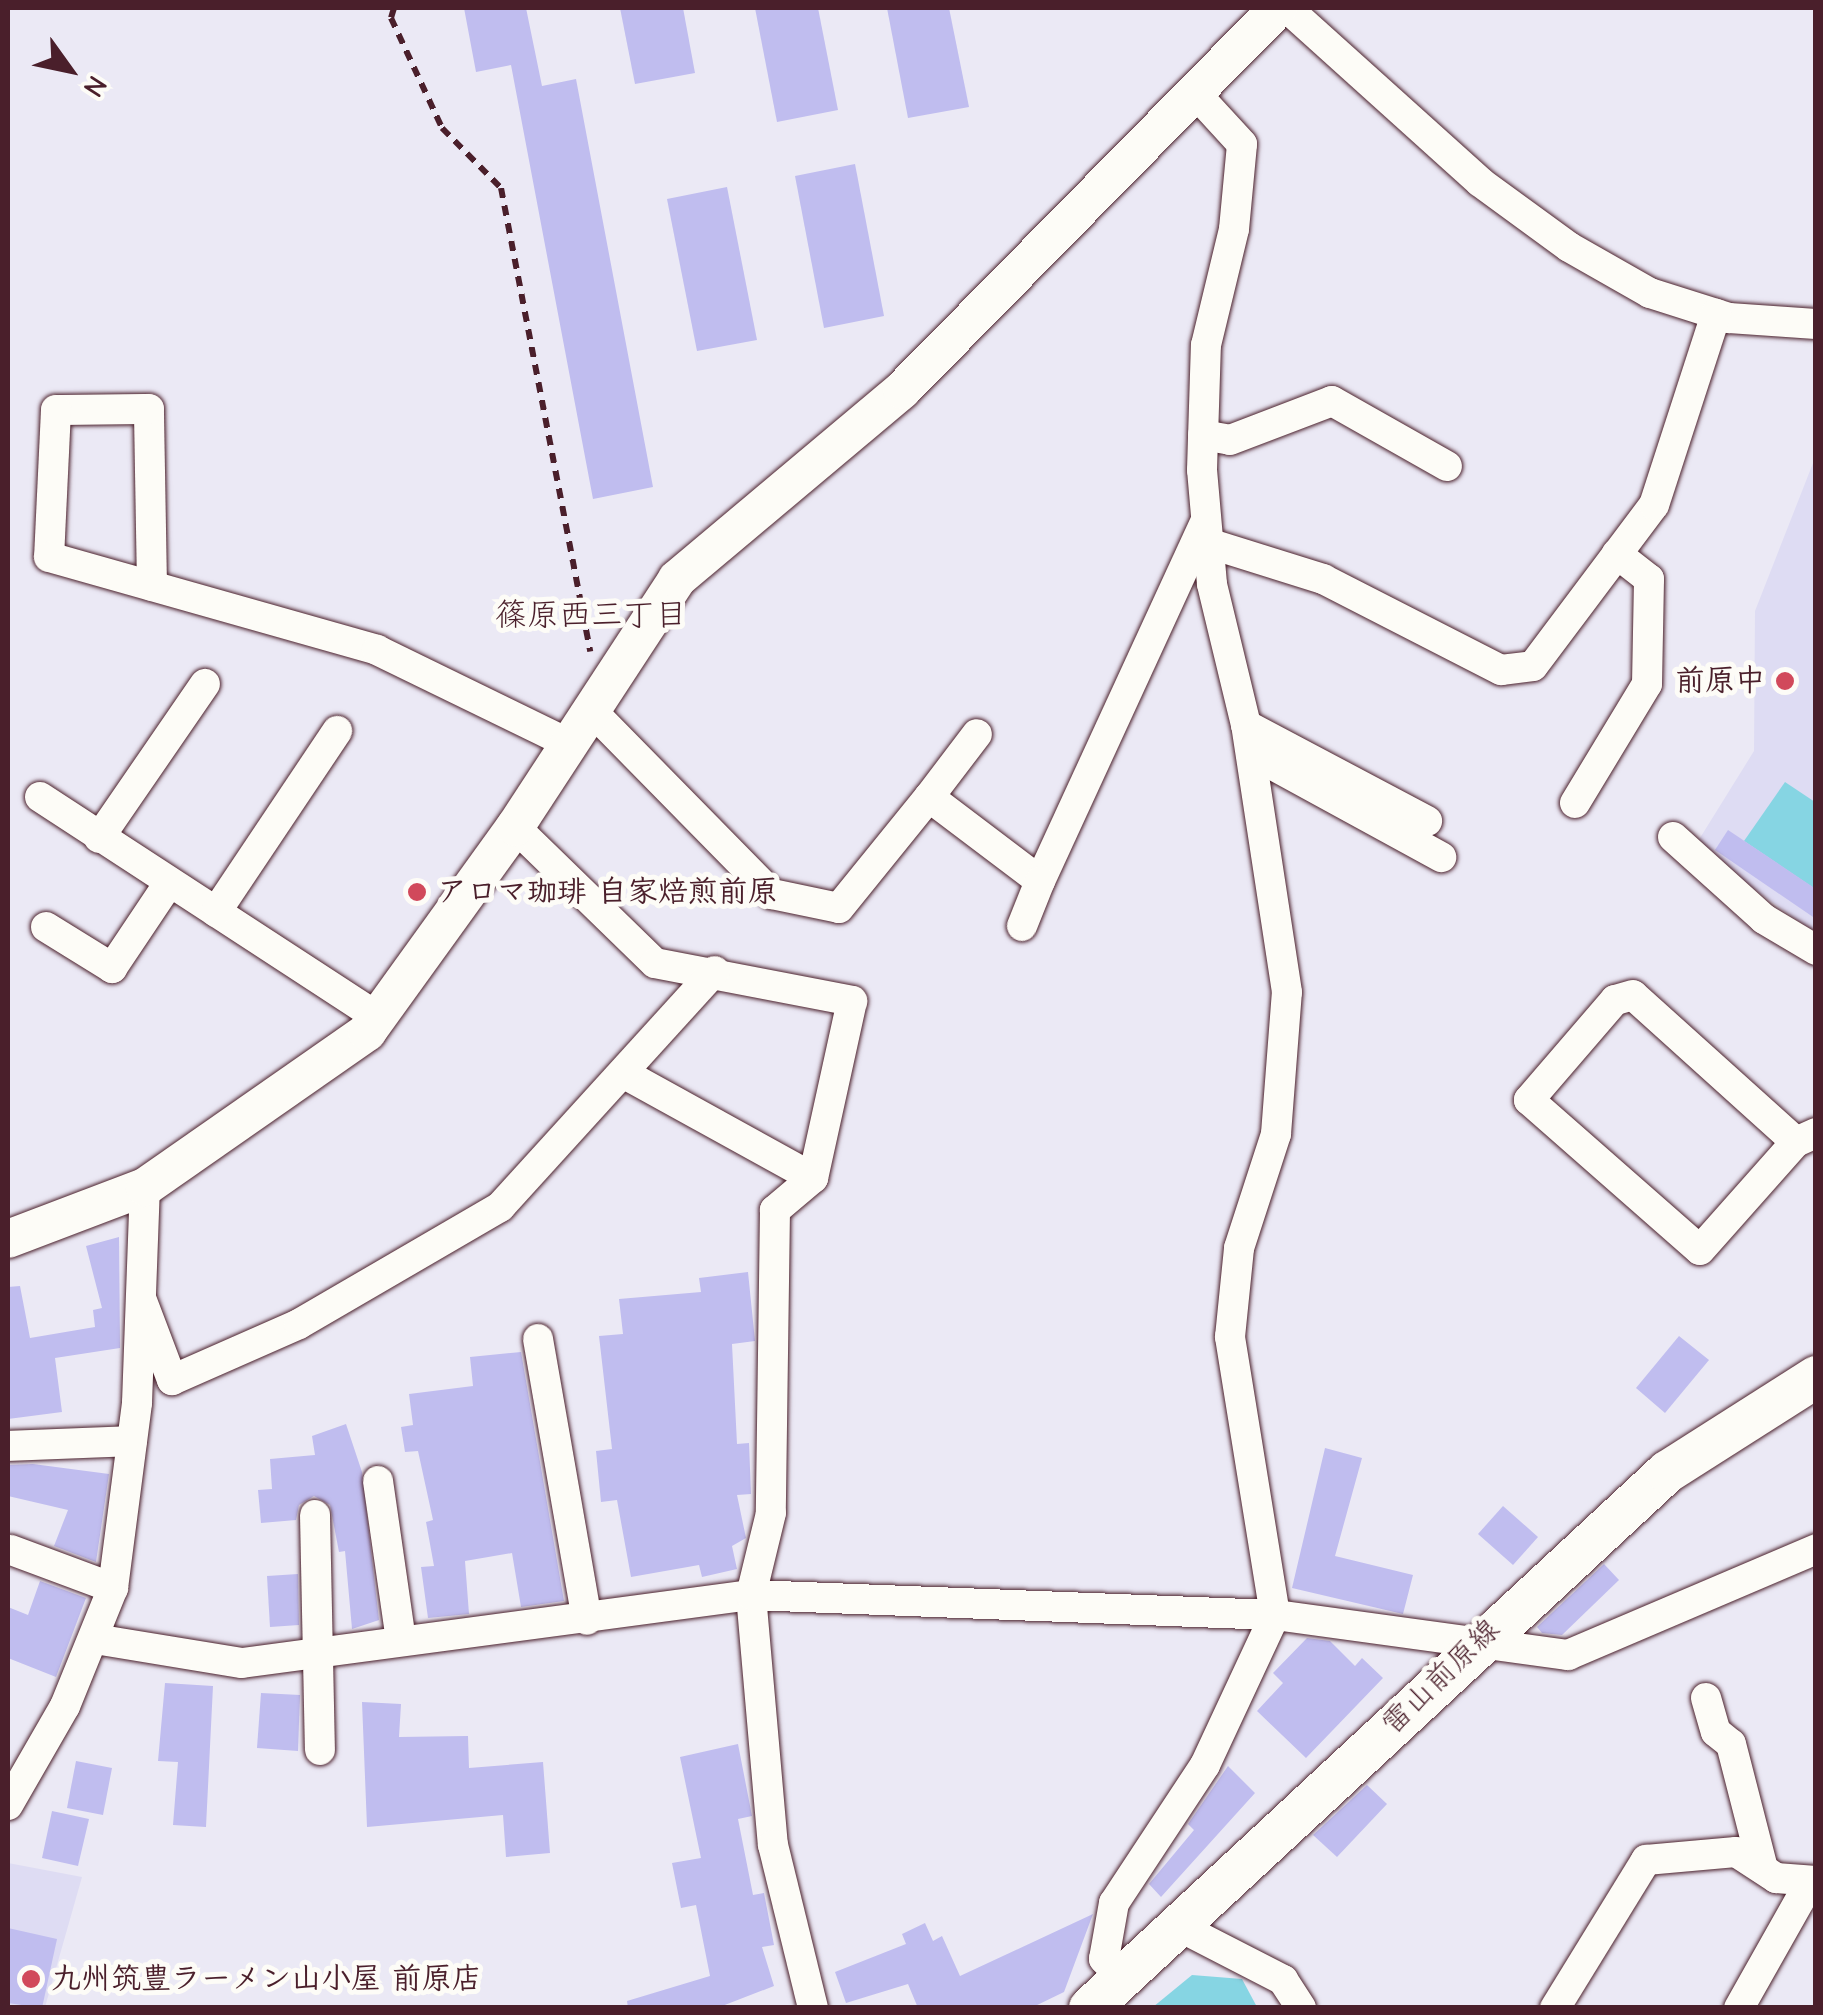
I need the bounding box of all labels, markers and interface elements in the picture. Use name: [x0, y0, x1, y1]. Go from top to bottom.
north arrow: [20, 20, 120, 120]
text: N: [77, 70, 114, 103]
district label: 篠原西三丁目: [495, 596, 687, 634]
place label: 前原中: [1675, 663, 1765, 699]
marker: 前原中: [1774, 670, 1796, 692]
place label: アロマ珈琲 自家焙煎前原: [437, 874, 778, 910]
marker: アロマ珈琲 自家焙煎前原: [406, 881, 428, 903]
street label: 雷山前原線: [1375, 1612, 1507, 1742]
place label: 九州筑豊ラーメン山小屋 前原店: [51, 1961, 482, 1997]
marker: 九州筑豊ラーメン山小屋 前原店: [20, 1968, 42, 1990]

